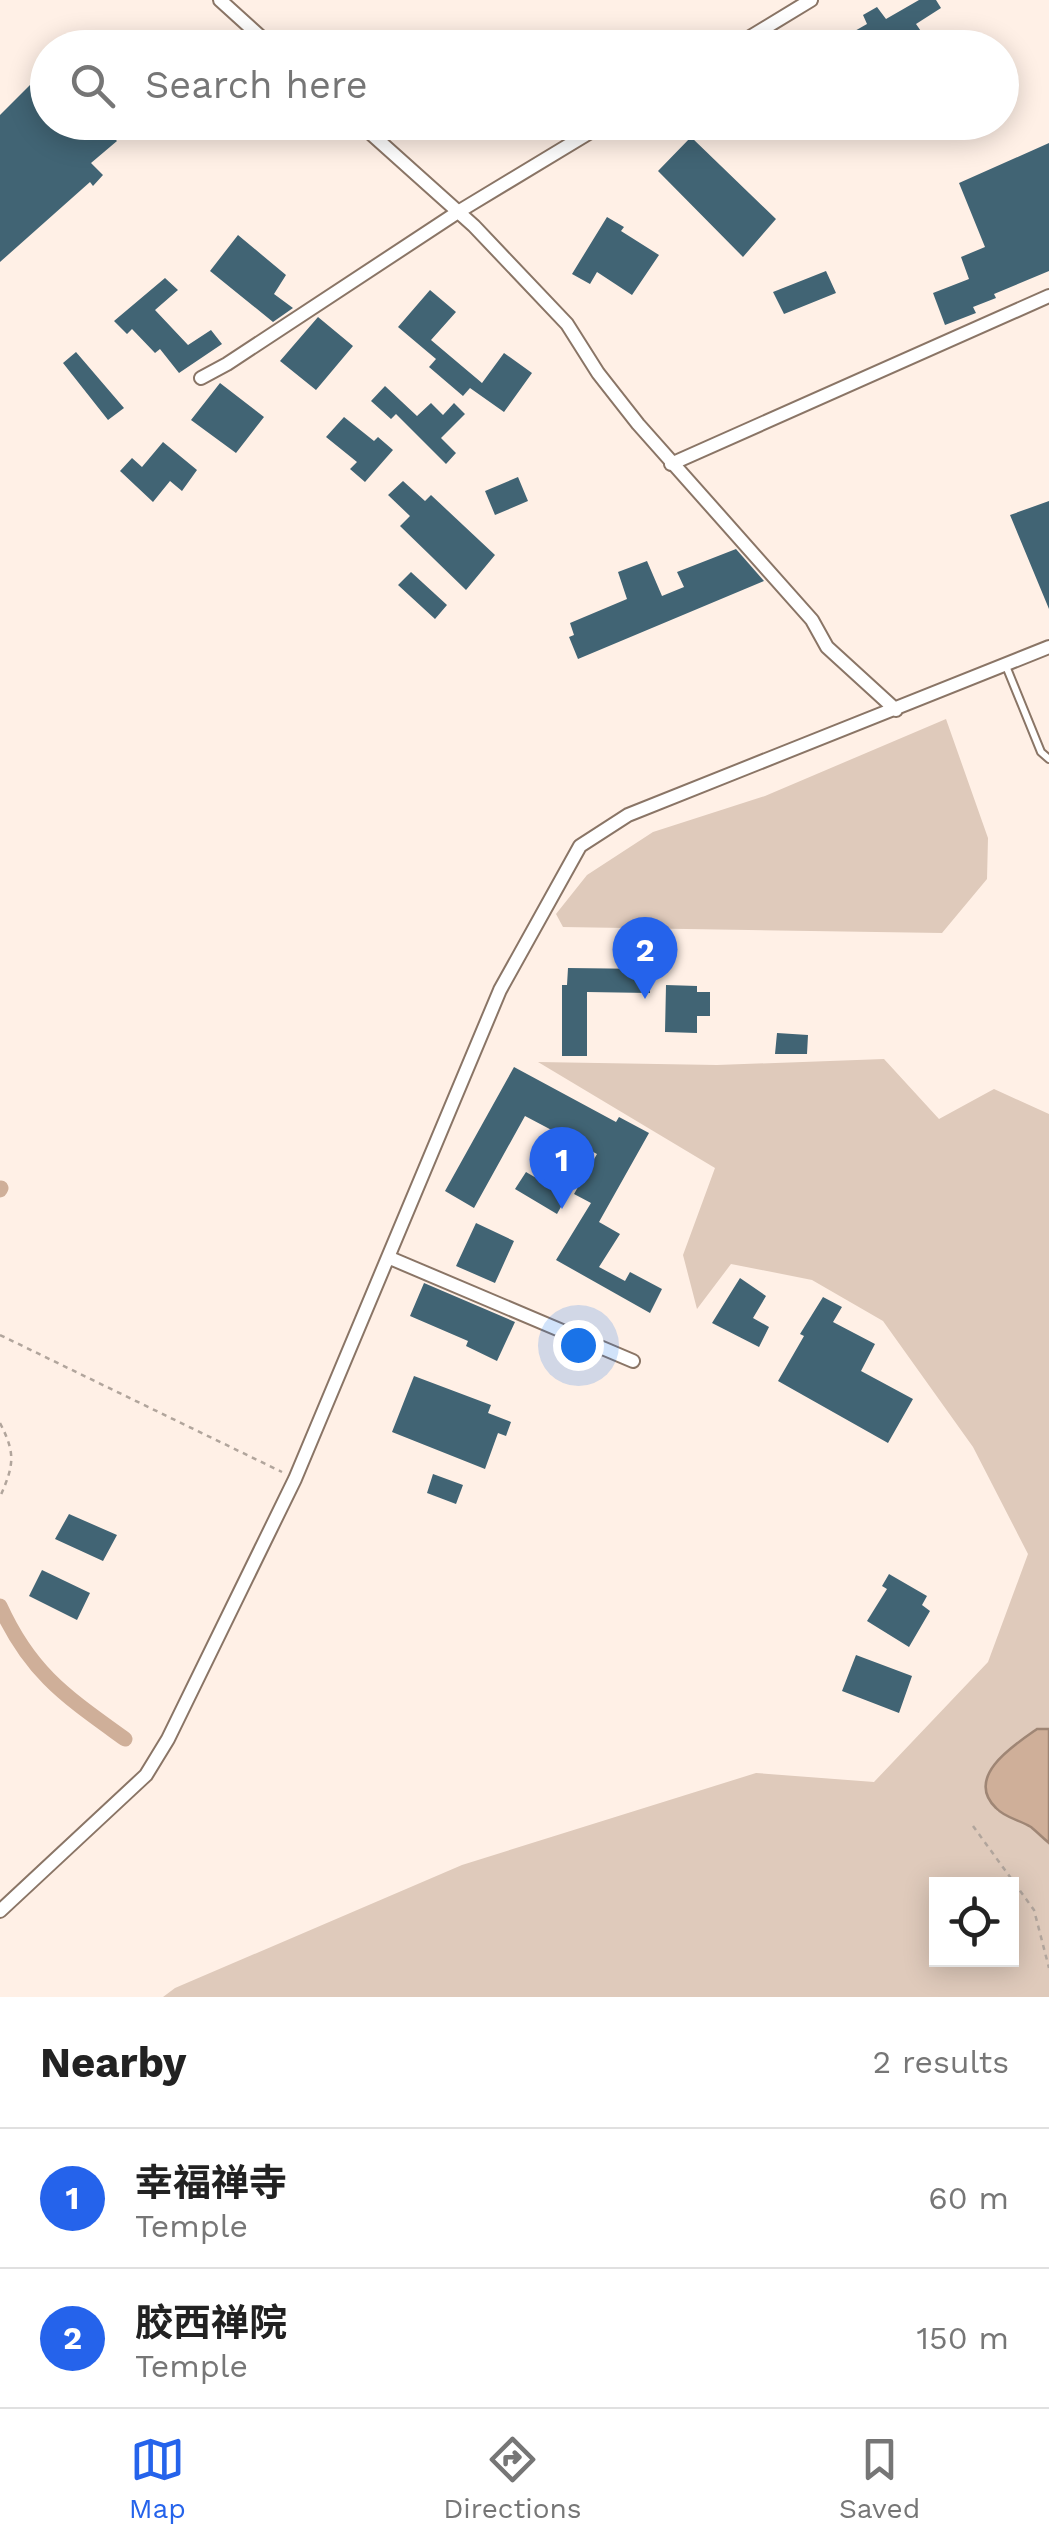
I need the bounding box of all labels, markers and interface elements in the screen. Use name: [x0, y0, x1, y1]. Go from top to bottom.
search box: [30, 30, 1019, 140]
icon: search: [65, 58, 120, 113]
text: Search here: [145, 63, 368, 107]
pin: 2: [612, 916, 678, 999]
pin: 1: [530, 1126, 594, 1209]
your location: [553, 1320, 604, 1371]
map controls: [929, 1877, 1019, 1967]
button: locate: [929, 1877, 1019, 1967]
text: Nearby: [40, 2038, 187, 2087]
text: 2 results: [872, 2043, 1009, 2081]
text: 幸福禅寺: [135, 2161, 287, 2205]
text: 1: [66, 2179, 79, 2217]
text: 60 m: [928, 2179, 1009, 2217]
text: Temple: [135, 2207, 248, 2245]
text: 胶西禅院: [135, 2301, 287, 2345]
text: 2: [63, 2319, 82, 2357]
text: 150 m: [917, 2319, 1009, 2357]
text: Temple: [135, 2347, 248, 2385]
tab: Map: [129, 2432, 186, 2525]
tab: Directions: [443, 2432, 582, 2525]
tab: Saved: [839, 2432, 920, 2525]

